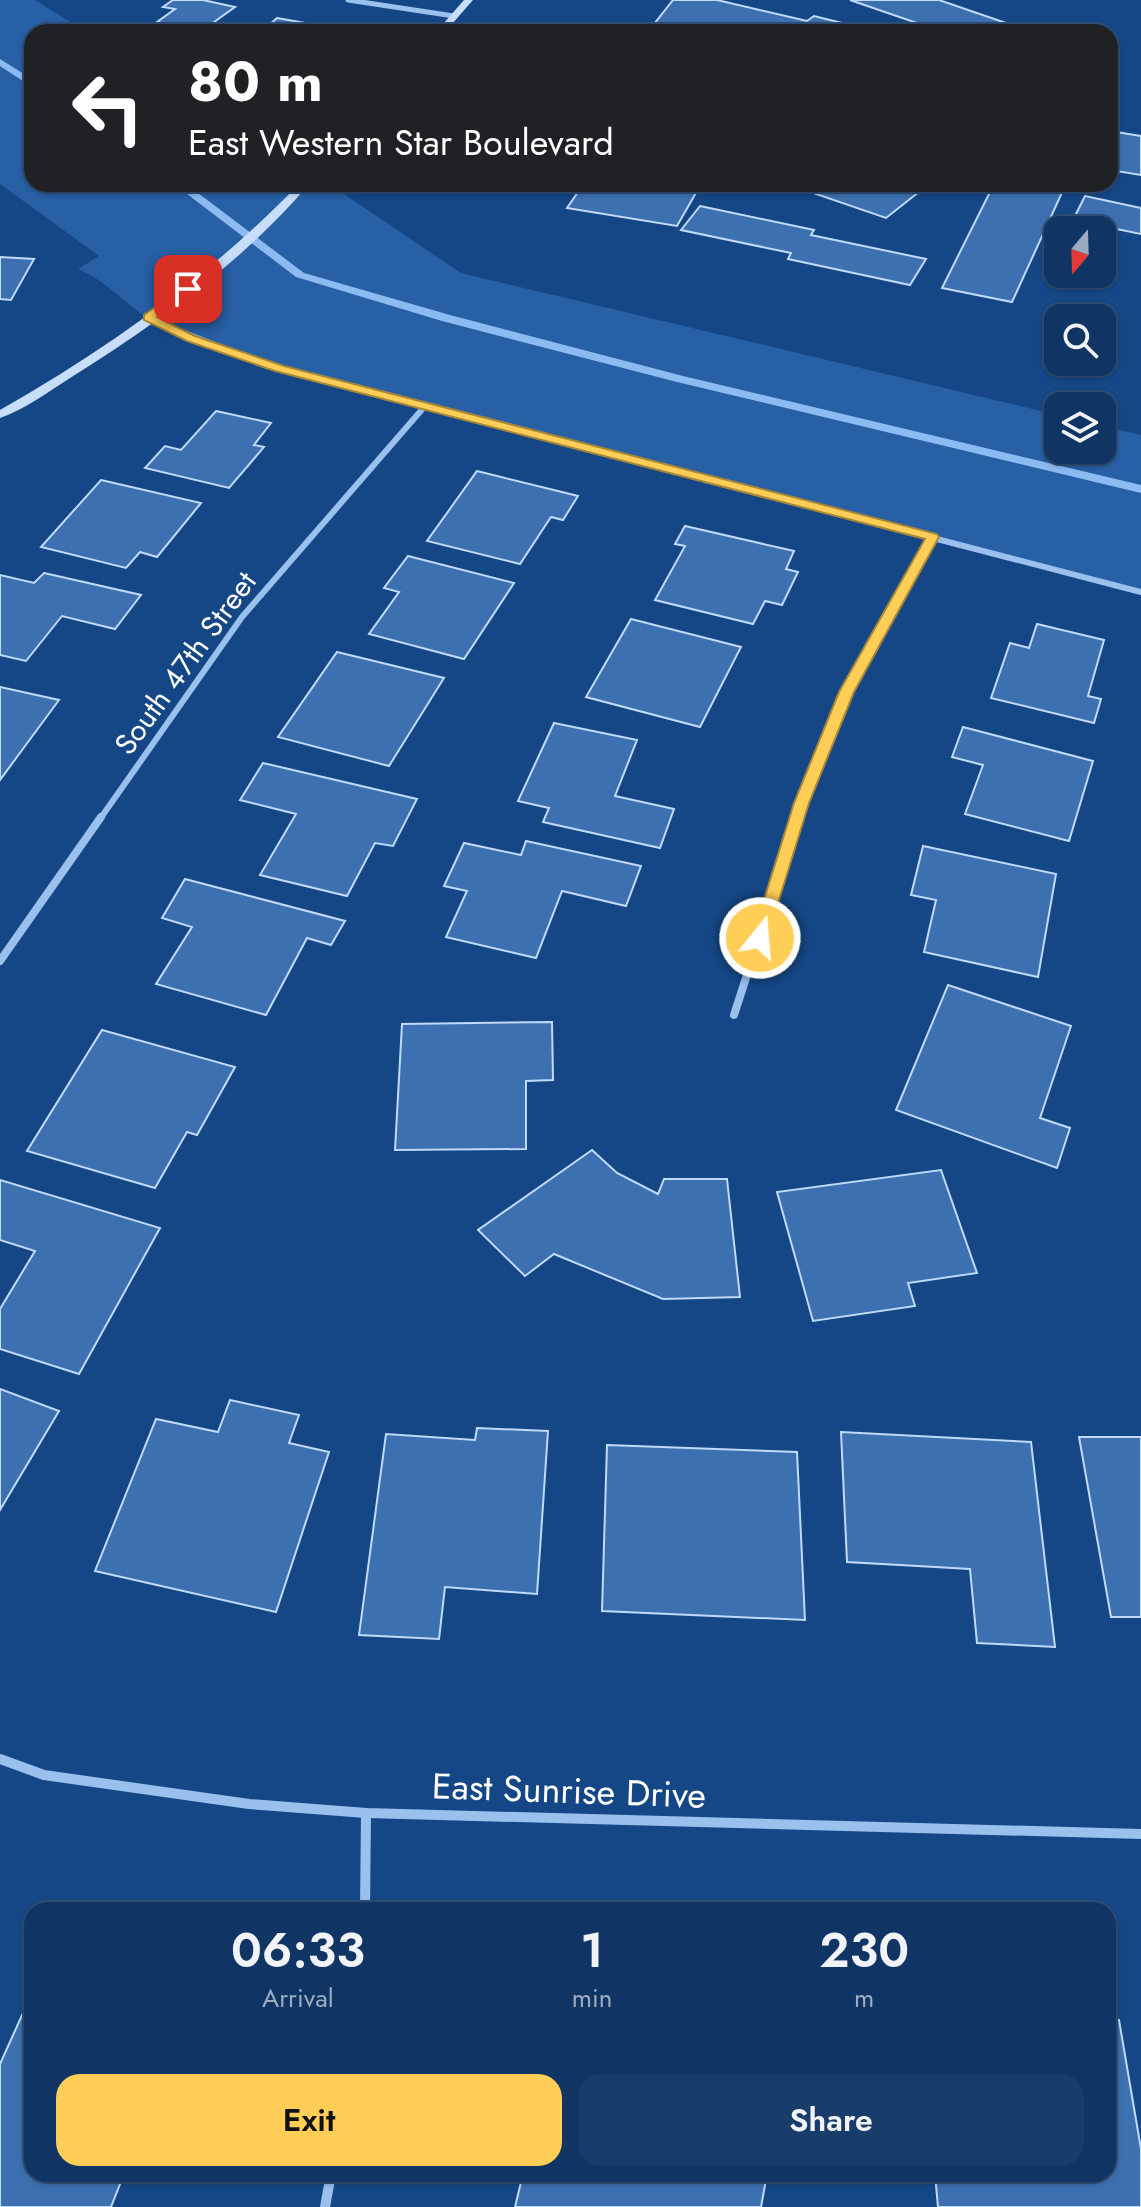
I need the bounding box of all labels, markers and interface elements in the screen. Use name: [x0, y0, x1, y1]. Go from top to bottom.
text: 80 m: [188, 41, 323, 122]
icon: left: [56, 56, 160, 160]
text: East Western Star Boulevard: [188, 116, 614, 168]
north arrow: [1044, 216, 1116, 288]
map controls: [1044, 216, 1116, 464]
pin: [154, 255, 222, 323]
icon: arrive: [166, 267, 210, 311]
button: search: [1044, 304, 1116, 376]
button: layers: [1044, 392, 1116, 464]
street label: South 47th Street: [104, 562, 267, 764]
position arrow: [718, 896, 802, 980]
street label: East Sunrise Drive: [431, 1759, 707, 1821]
text: 06:33: [231, 1916, 365, 1985]
text: 1: [580, 1916, 604, 1985]
text: 230: [819, 1916, 909, 1985]
text: Arrival: [262, 1979, 334, 2017]
text: min: [572, 1979, 612, 2017]
text: m: [854, 1979, 874, 2017]
button: Exit: [56, 2074, 562, 2166]
button: Share: [578, 2074, 1084, 2166]

